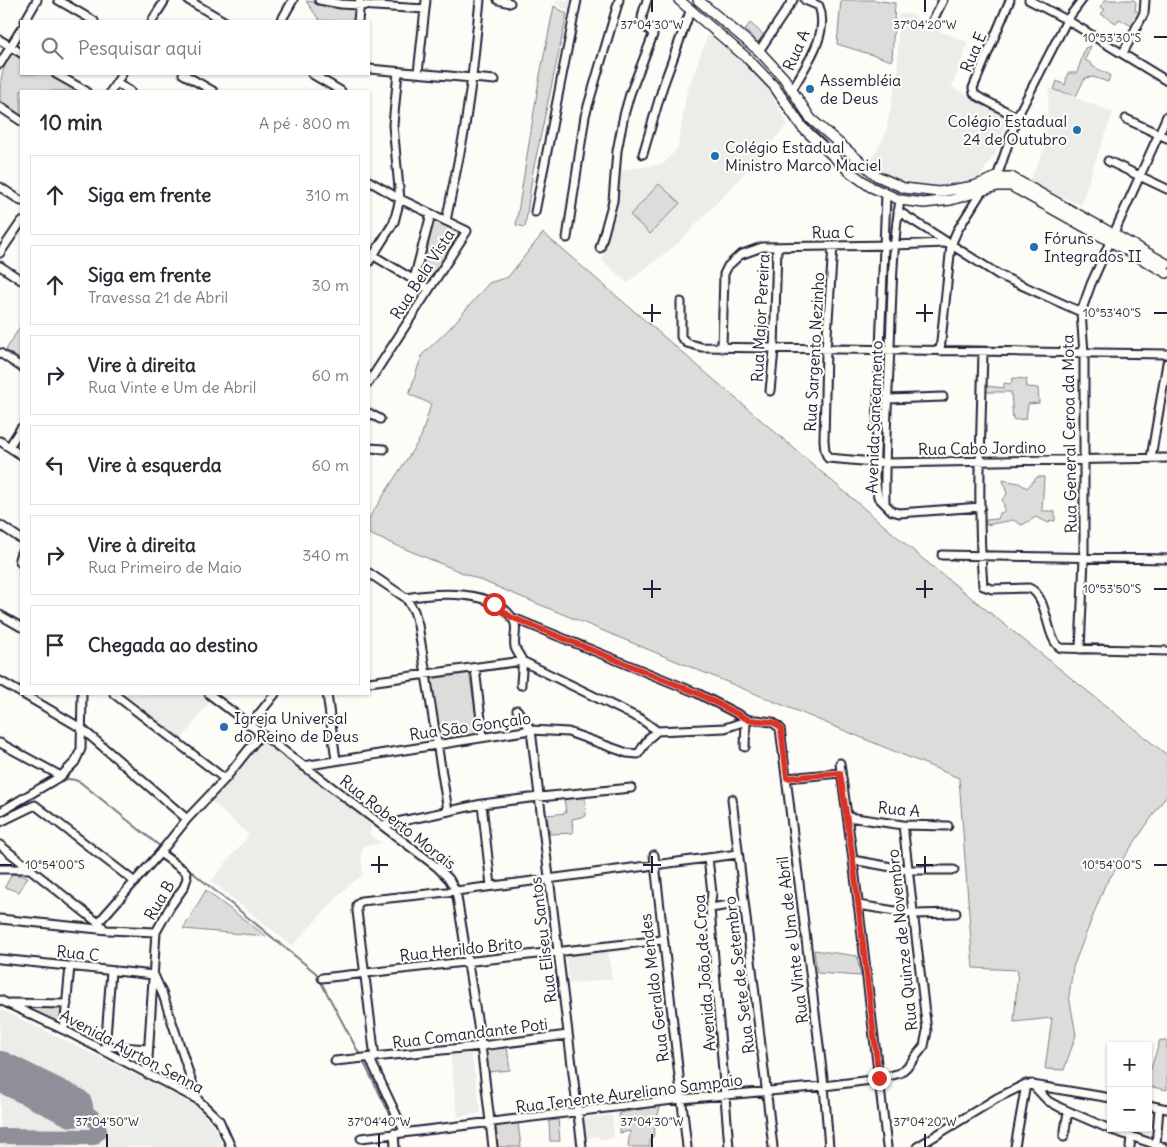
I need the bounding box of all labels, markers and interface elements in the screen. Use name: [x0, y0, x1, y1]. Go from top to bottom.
text: 37°04'30"W: [620, 17, 684, 32]
text: 37°04'20"W: [893, 17, 957, 32]
search box: [20, 20, 370, 75]
street label: Rua A: [778, 26, 814, 74]
street label: Rua E: [956, 29, 990, 75]
text: 10°53'30"S: [1083, 30, 1141, 45]
icon: search: [38, 34, 66, 62]
text: Pesquisar aqui: [78, 36, 202, 60]
place label: Assembléia de Deus: [820, 70, 901, 108]
marker: Assembléia de Deus: [804, 83, 816, 95]
text: 10 min: [40, 109, 102, 136]
place label: Colégio Estadual 24 de Outubro: [948, 111, 1067, 149]
text: A pé · 800 m: [259, 113, 350, 133]
marker: Colégio Estadual 24 de Outubro: [1071, 124, 1083, 136]
place label: Colégio Estadual Ministro Marco Maciel: [725, 137, 881, 175]
marker: Colégio Estadual Ministro Marco Maciel: [709, 150, 721, 162]
icon: ahead: [41, 181, 69, 209]
text: Siga em frente: [88, 183, 211, 207]
text: 310 m: [305, 185, 349, 205]
street label: Rua C: [811, 222, 855, 242]
street label: Rua Bela Vista: [385, 225, 459, 323]
place label: Fóruns Integrados II: [1044, 228, 1142, 266]
marker: Fóruns Integrados II: [1028, 241, 1040, 253]
street label: Rua Major Pereira: [747, 253, 773, 383]
text: Siga em frente: [88, 263, 211, 287]
icon: ahead: [41, 271, 69, 299]
street label: Rua Sargento Nezinho: [800, 272, 828, 432]
text: 30 m: [312, 275, 349, 295]
text: Travessa 21 de Abril: [88, 287, 228, 307]
text: 10°53'40"S: [1083, 305, 1141, 320]
street label: Rua General Ceroa da Mota: [1057, 334, 1081, 534]
street label: Avenida Saneamento: [861, 340, 887, 494]
text: Vire à direita: [88, 353, 196, 377]
icon: right: [41, 361, 69, 389]
text: 60 m: [311, 365, 349, 385]
text: Rua Vinte e Um de Abril: [88, 377, 256, 397]
street label: Rua Cabo Jordino: [918, 437, 1046, 459]
icon: left: [41, 451, 69, 479]
text: Vire à esquerda: [88, 453, 222, 477]
text: 60 m: [311, 455, 349, 475]
text: Vire à direita: [88, 533, 196, 557]
icon: right: [41, 541, 69, 569]
text: 340 m: [302, 545, 349, 565]
text: Rua Primeiro de Maio: [88, 557, 242, 577]
text: 10°53'50"S: [1083, 581, 1141, 596]
route start: [483, 593, 506, 616]
icon: arrive: [41, 631, 69, 659]
text: Chegada ao destino: [88, 633, 258, 657]
place label: Igreja Universal do Reino de Deus: [234, 708, 359, 746]
street label: Rua São Gonçalo: [408, 708, 532, 744]
marker: Igreja Universal do Reino de Deus: [218, 721, 230, 733]
street label: Rua Roberto Morais: [336, 770, 460, 874]
street label: Rua A: [877, 797, 921, 821]
street label: Rua Quinze de Novembro: [883, 848, 921, 1032]
street label: Rua Vinte e Um de Abril: [772, 855, 812, 1025]
text: 10°54'00"S: [25, 857, 85, 872]
text: 10°54'00"S: [1082, 857, 1142, 872]
street label: Rua Eliseu Santos: [525, 876, 561, 1004]
street label: Rua B: [139, 877, 179, 923]
street label: Avenida João de Croa: [689, 894, 719, 1052]
street label: Rua Sete de Setembro: [719, 895, 759, 1055]
street label: Rua Geraldo Mendes: [635, 912, 673, 1064]
street label: Rua Herildo Brito: [399, 933, 523, 965]
street label: Rua C: [56, 941, 100, 965]
street label: Avenida Ayrton Senna: [57, 1005, 207, 1097]
street label: Rua Comandante Poti: [391, 1014, 549, 1052]
map controls: [1107, 1042, 1152, 1132]
button: +: [1107, 1042, 1152, 1087]
route end: [868, 1067, 891, 1090]
street label: Rua Tenente Aureliano Sampaio: [514, 1069, 744, 1117]
button: −: [1107, 1087, 1152, 1132]
text: 37°04'50"W: [75, 1114, 139, 1129]
text: 37°04'40"W: [347, 1114, 411, 1129]
text: 37°04'30"W: [620, 1114, 684, 1129]
text: 37°04'20"W: [893, 1114, 957, 1129]

